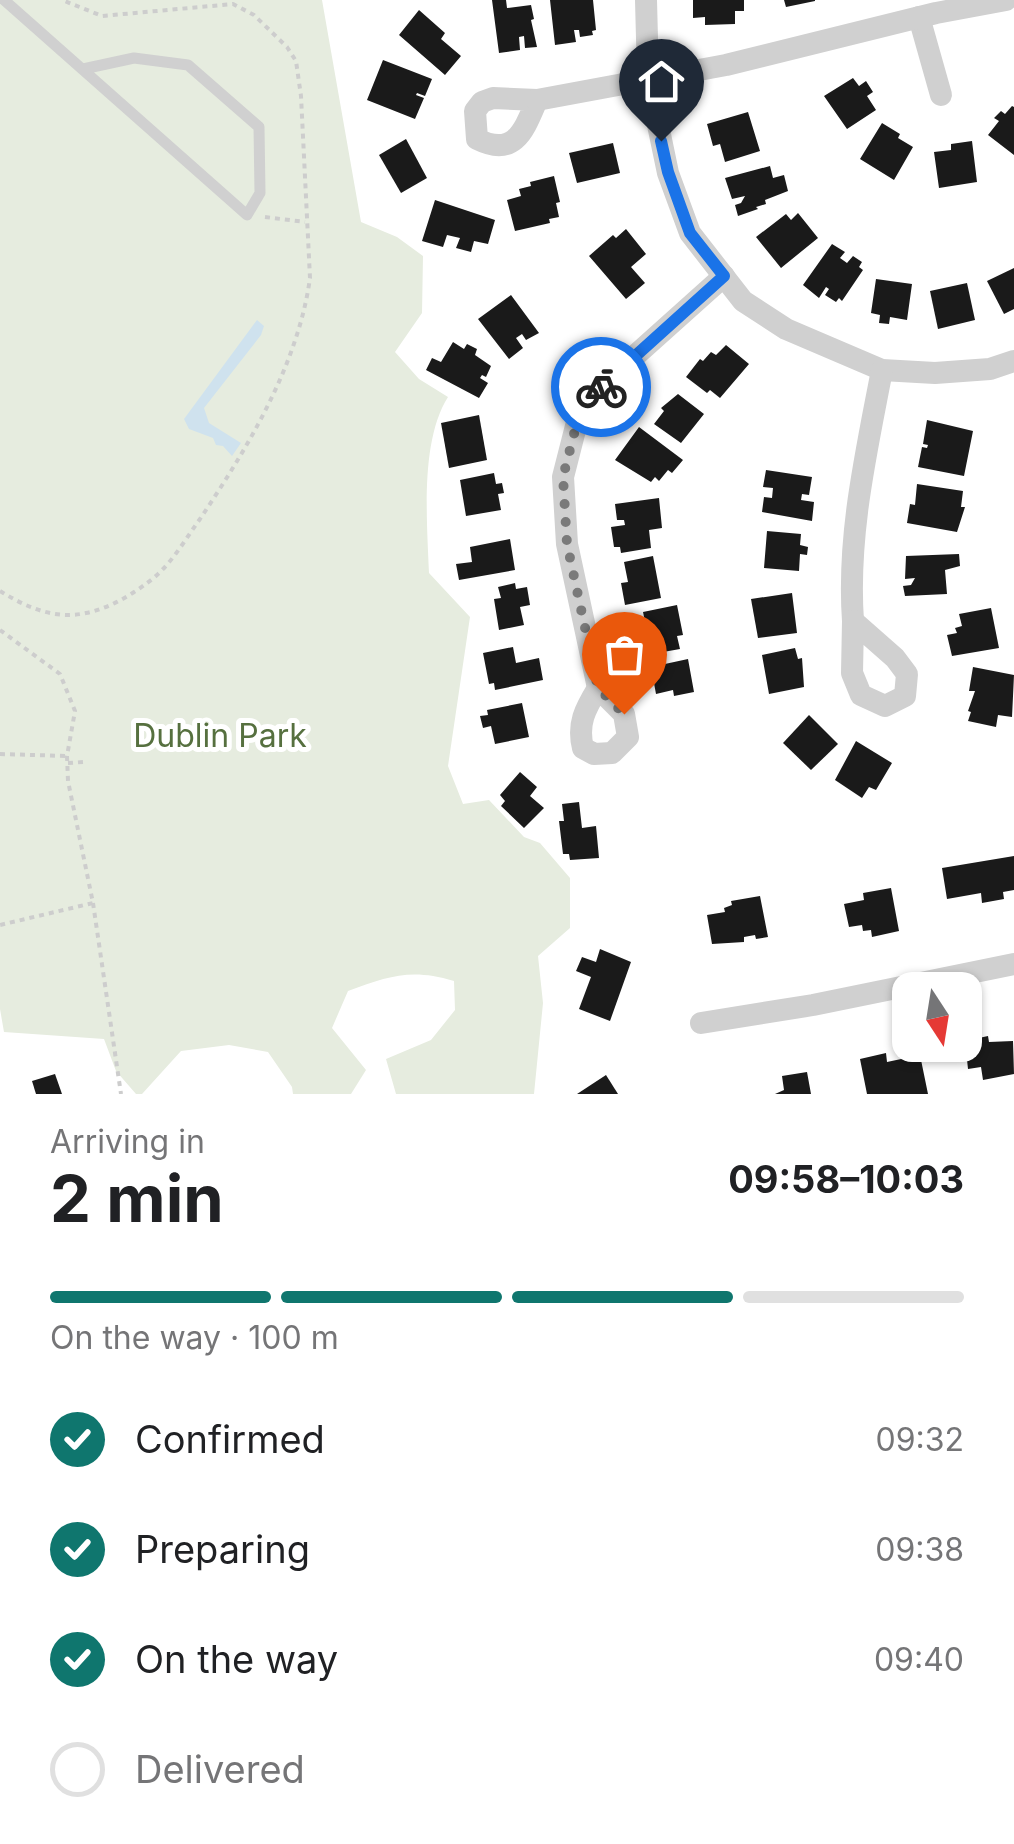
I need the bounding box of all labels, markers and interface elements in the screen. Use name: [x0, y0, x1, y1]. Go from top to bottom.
pin: [619, 39, 704, 142]
icon: home: [634, 54, 689, 109]
courier: [551, 337, 651, 437]
icon: bike: [574, 360, 629, 415]
pin: [582, 612, 667, 715]
icon: bag: [597, 627, 652, 682]
park label: Dublin Park: [133, 716, 307, 755]
north arrow: [892, 972, 982, 1062]
map controls: [892, 972, 982, 1062]
text: Arriving in: [50, 1122, 205, 1161]
text: 09:58–10:03: [728, 1156, 964, 1202]
text: 2 min: [50, 1159, 224, 1238]
text: On the way · 100 m: [50, 1318, 339, 1357]
icon: check: [50, 1412, 105, 1467]
text: Confirmed: [135, 1416, 325, 1462]
text: 09:32: [875, 1420, 964, 1459]
icon: check: [50, 1522, 105, 1577]
text: Preparing: [135, 1526, 310, 1572]
text: 09:38: [875, 1530, 964, 1569]
icon: check: [50, 1632, 105, 1687]
text: On the way: [135, 1636, 338, 1682]
text: 09:40: [874, 1640, 964, 1679]
text: Delivered: [135, 1746, 305, 1792]

